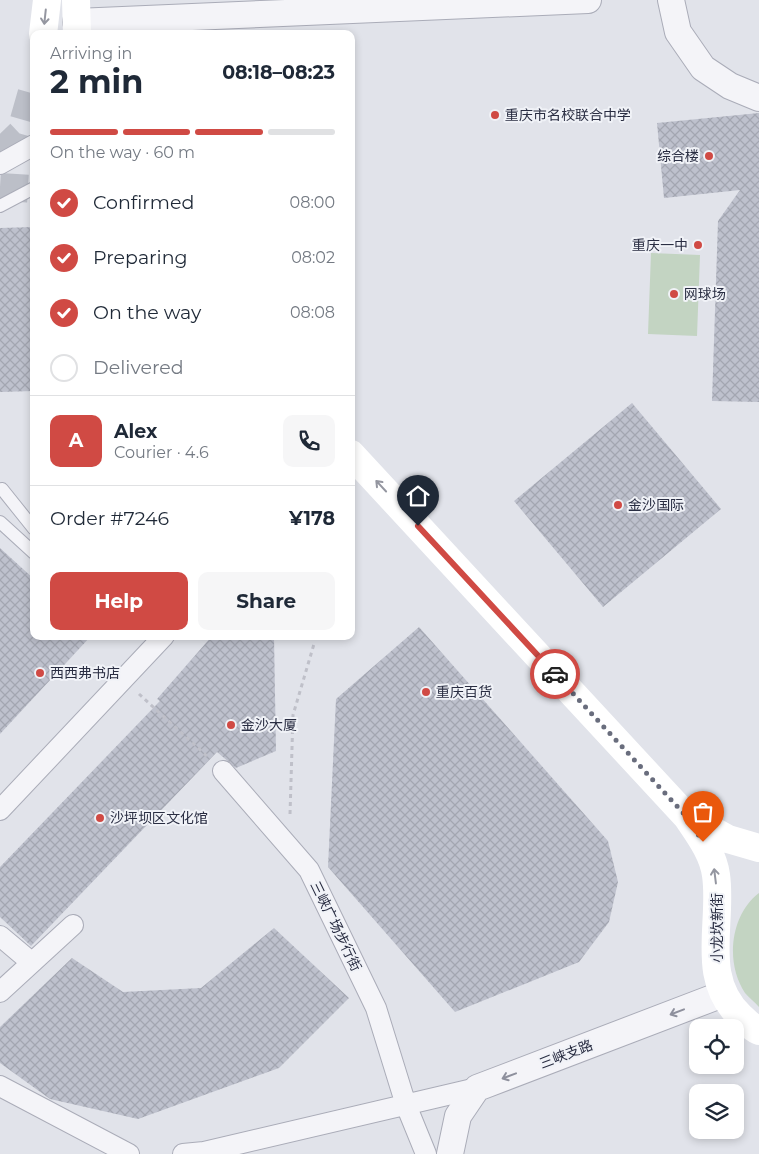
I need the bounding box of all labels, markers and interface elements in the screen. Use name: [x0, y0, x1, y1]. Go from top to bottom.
one-way arrow: [41, 9, 50, 25]
text: Arriving in: [50, 44, 132, 63]
text: 08:18–08:23: [222, 61, 335, 84]
text: 2 min: [50, 62, 143, 101]
place label: 重庆市名校联合中学: [505, 106, 631, 124]
marker: 重庆市名校联合中学: [489, 109, 501, 121]
text: On the way · 60 m: [50, 143, 195, 162]
place label: 综合楼: [657, 147, 699, 165]
marker: 综合楼: [703, 150, 715, 162]
icon: check: [50, 189, 78, 217]
text: Confirmed: [93, 191, 194, 214]
text: 08:00: [290, 193, 335, 212]
place label: 重庆一中: [632, 236, 688, 254]
marker: 重庆一中: [692, 239, 704, 251]
icon: check: [50, 244, 78, 272]
text: Preparing: [93, 246, 188, 269]
text: 08:02: [291, 248, 335, 267]
place label: 网球场: [684, 285, 726, 303]
marker: 网球场: [668, 288, 680, 300]
icon: check: [50, 299, 78, 327]
text: On the way: [93, 301, 201, 324]
text: 08:08: [290, 303, 335, 322]
text: Delivered: [93, 356, 184, 379]
button: phone: [283, 415, 335, 467]
text: Alex: [114, 420, 157, 443]
text: A: [69, 429, 83, 452]
text: Courier · 4.6: [114, 443, 209, 462]
pin: [397, 475, 439, 526]
one-way arrow: [375, 479, 387, 492]
icon: home: [404, 482, 432, 510]
place label: 金沙国际: [628, 496, 684, 514]
marker: 金沙国际: [612, 499, 624, 511]
text: Order #7246: [50, 507, 169, 530]
text: ¥178: [289, 507, 335, 530]
button: Help: [50, 572, 188, 630]
button: Share: [198, 572, 335, 630]
courier: [530, 649, 580, 699]
icon: car: [541, 660, 569, 688]
place label: 西西弗书店: [50, 664, 120, 682]
marker: 西西弗书店: [34, 667, 46, 679]
place label: 重庆百货: [436, 683, 492, 701]
marker: 重庆百货: [420, 686, 432, 698]
place label: 金沙大厦: [241, 716, 297, 734]
marker: 金沙大厦: [225, 719, 237, 731]
pin: [682, 791, 724, 842]
icon: bag: [689, 798, 717, 826]
place label: 沙坪坝区文化馆: [110, 809, 208, 827]
marker: 沙坪坝区文化馆: [94, 812, 106, 824]
one-way arrow: [710, 869, 720, 885]
street label: 三峡广场步行街: [306, 878, 366, 974]
street label: 小龙坎新街: [708, 893, 726, 963]
one-way arrow: [670, 1008, 685, 1017]
map controls: [689, 1019, 744, 1139]
button: locate: [689, 1019, 744, 1074]
street label: 三峡支路: [537, 1036, 595, 1072]
one-way arrow: [502, 1072, 517, 1081]
button: layers: [689, 1084, 744, 1139]

